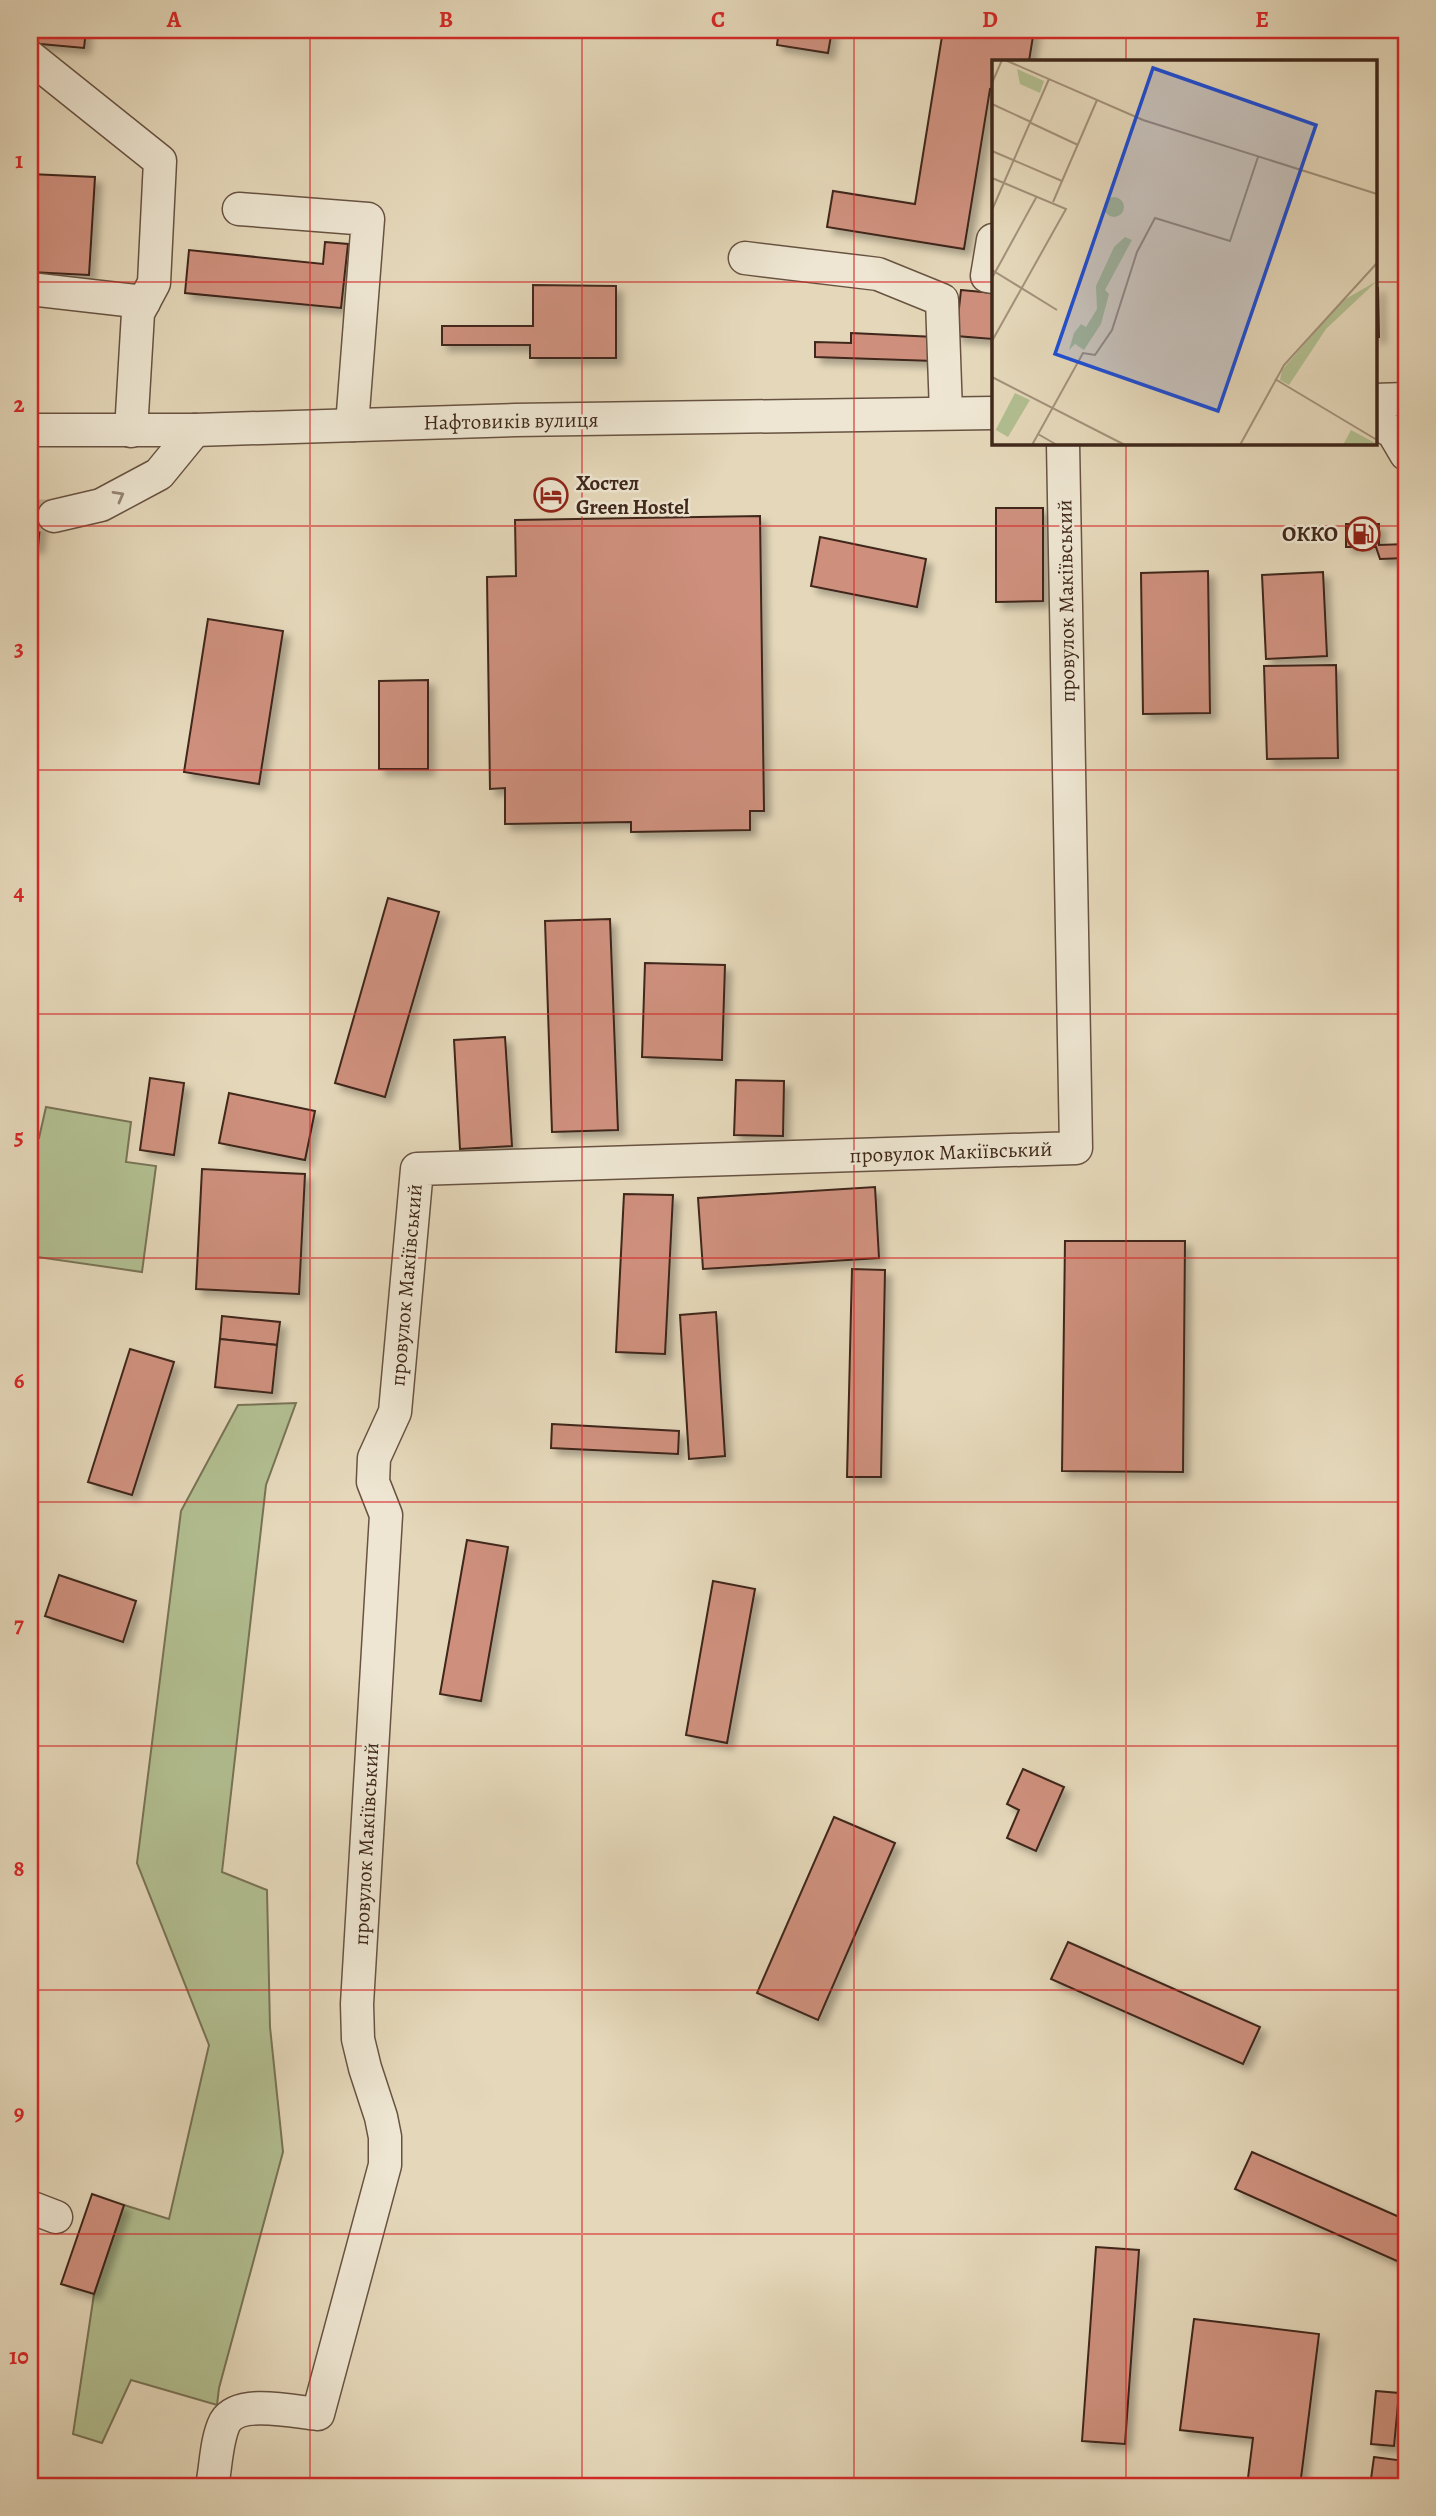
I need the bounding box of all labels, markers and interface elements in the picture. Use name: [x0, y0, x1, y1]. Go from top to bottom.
text: A: [166, 4, 182, 35]
text: B: [439, 4, 453, 35]
text: C: [711, 4, 725, 35]
text: D: [982, 4, 998, 35]
text: E: [1255, 4, 1269, 35]
inset map: [992, 60, 1376, 444]
text: 1: [15, 145, 23, 176]
text: 2: [13, 389, 25, 420]
street label: Нафтовиків вулиця: [423, 405, 599, 437]
place label: Хостел Green Hostel: [576, 469, 690, 521]
hotel icon: Хостел Green Hostel: [532, 476, 570, 514]
one-way arrow: [111, 490, 124, 504]
street label: провулок Макіївський: [1050, 499, 1082, 703]
fuel station icon: ОККО: [1344, 515, 1382, 553]
place label: ОККО: [1282, 520, 1338, 548]
text: 3: [14, 633, 24, 664]
text: 4: [14, 877, 25, 908]
text: 5: [14, 1121, 24, 1152]
street label: провулок Макіївський: [849, 1134, 1053, 1170]
street label: провулок Макіївський: [383, 1183, 429, 1387]
text: 6: [14, 1365, 25, 1396]
text: 7: [14, 1609, 24, 1640]
street label: провулок Макіївський: [347, 1742, 385, 1946]
text: 8: [13, 1853, 25, 1884]
text: 9: [14, 2097, 24, 2128]
text: 10: [9, 2341, 29, 2372]

